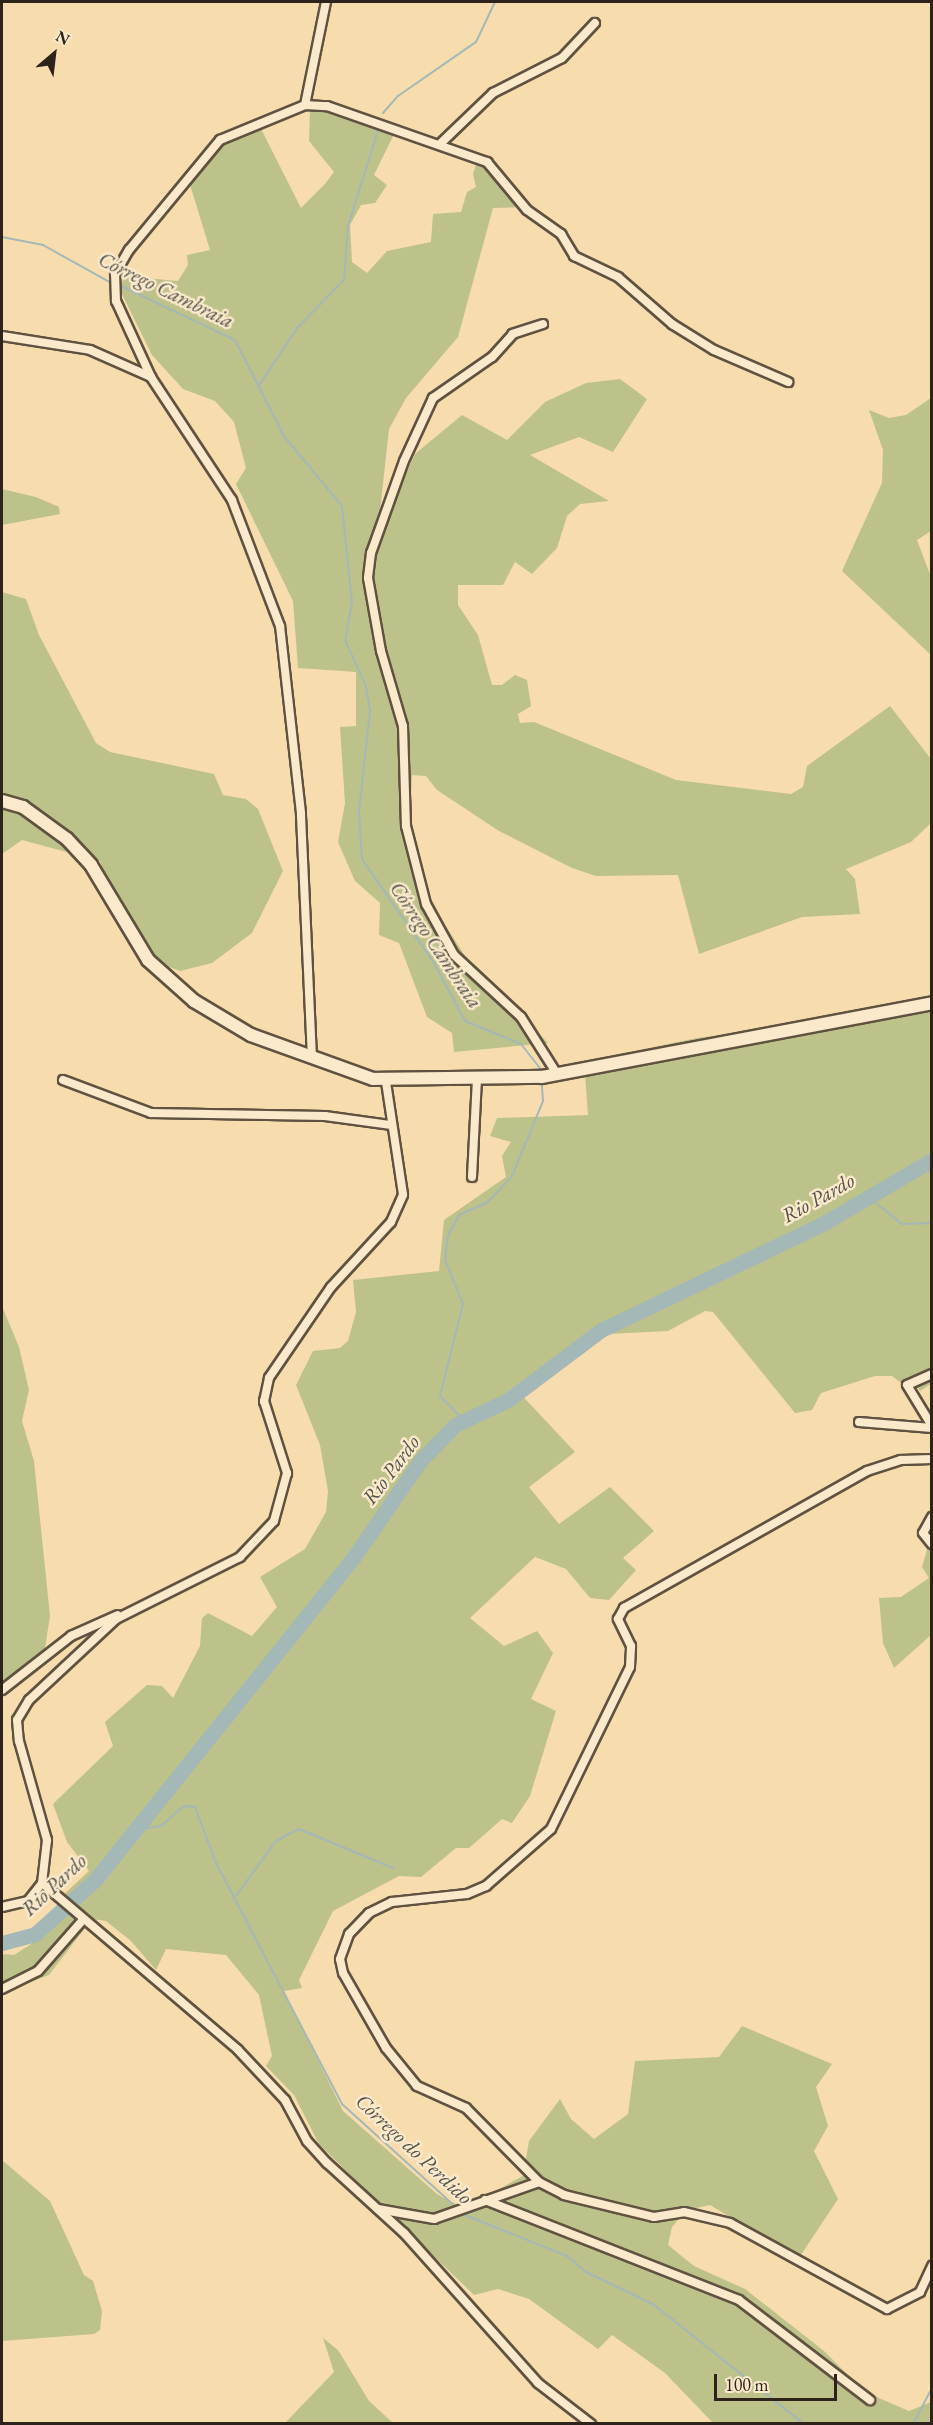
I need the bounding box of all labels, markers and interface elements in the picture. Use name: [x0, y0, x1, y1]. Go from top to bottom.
north arrow: [24, 24, 84, 84]
text: N: [52, 25, 73, 50]
water label: Córrego Cambraia: [94, 246, 238, 334]
water label: Córrego Cambraia: [384, 877, 488, 1013]
water label: Rio Pardo: [777, 1168, 859, 1228]
water label: Rio Pardo: [357, 1430, 425, 1510]
water label: Rio Pardo: [16, 1849, 92, 1921]
water label: Córrego do Perdido: [350, 2088, 478, 2210]
scale bar: [717, 2362, 840, 2400]
text: 100 m: [725, 2373, 769, 2396]

